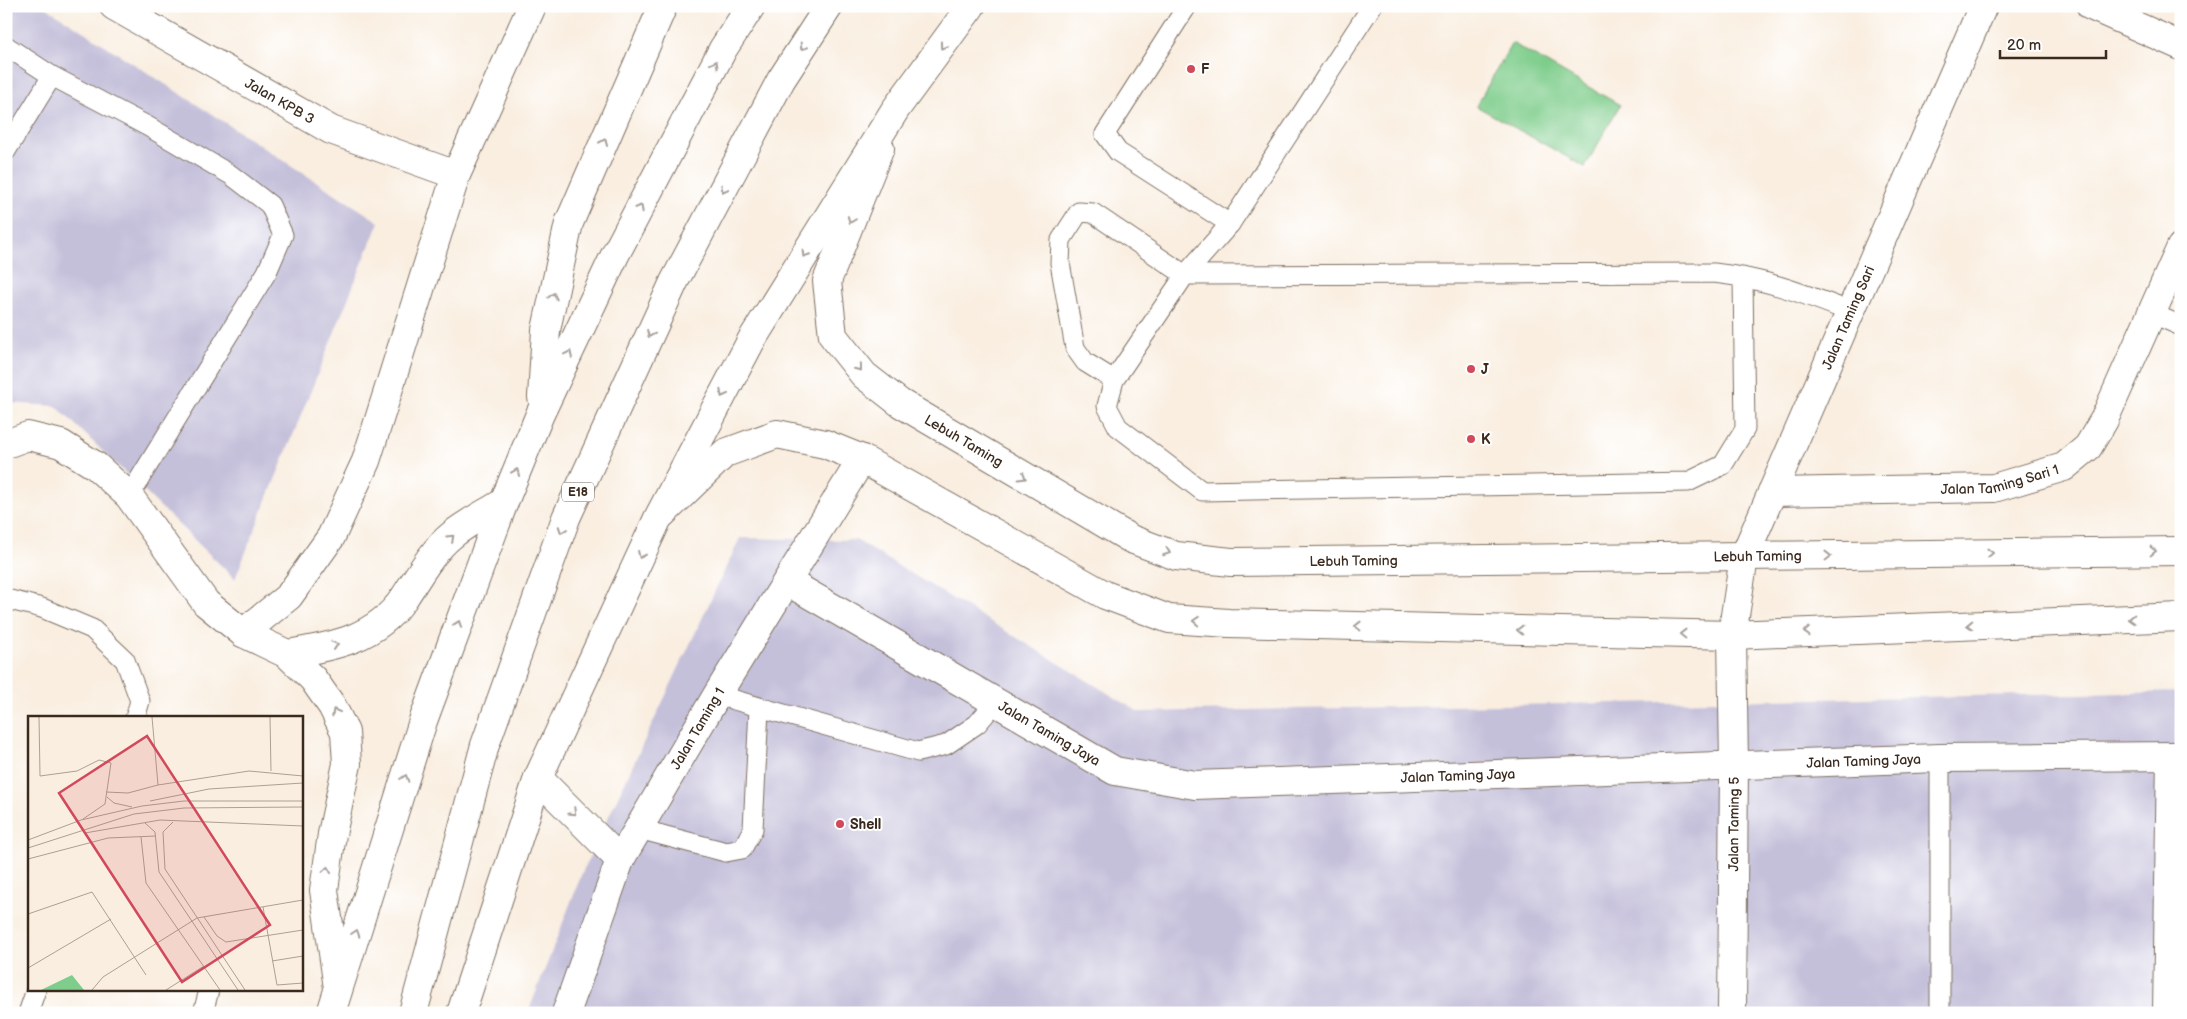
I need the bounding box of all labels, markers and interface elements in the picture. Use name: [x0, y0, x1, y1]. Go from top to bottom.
scale bar: [2000, 28, 2106, 60]
text: 20 m: [2007, 36, 2041, 55]
one-way arrow: [940, 40, 948, 49]
one-way arrow: [799, 42, 809, 51]
one-way arrow: [709, 60, 719, 69]
place label: F: [1201, 61, 1210, 78]
marker: F: [1185, 63, 1197, 75]
street label: Jalan KPB 3: [242, 74, 318, 127]
one-way arrow: [598, 138, 608, 147]
one-way arrow: [720, 184, 730, 193]
one-way arrow: [634, 204, 644, 213]
one-way arrow: [847, 215, 857, 224]
one-way arrow: [802, 249, 812, 258]
street label: Jalan Taming Sari: [1818, 263, 1878, 372]
one-way arrow: [548, 291, 558, 300]
one-way arrow: [646, 329, 657, 338]
one-way arrow: [563, 350, 573, 359]
place label: J: [1481, 361, 1489, 378]
one-way arrow: [854, 363, 863, 372]
marker: J: [1465, 363, 1477, 375]
one-way arrow: [719, 389, 729, 398]
street label: Lebuh Taming: [921, 411, 1006, 470]
place label: K: [1481, 431, 1491, 448]
marker: K: [1465, 433, 1477, 445]
street label: Jalan Taming Sari 1: [1941, 461, 2061, 497]
one-way arrow: [510, 469, 520, 477]
one-way arrow: [1018, 471, 1027, 481]
road number: E18: [562, 482, 594, 502]
one-way arrow: [558, 525, 568, 534]
one-way arrow: [445, 534, 454, 543]
one-way arrow: [1162, 546, 1171, 557]
one-way arrow: [2149, 546, 2157, 556]
street label: Lebuh Taming: [1713, 547, 1802, 565]
one-way arrow: [1986, 548, 1994, 559]
one-way arrow: [637, 550, 648, 559]
one-way arrow: [1824, 551, 1832, 561]
street label: Lebuh Taming: [1309, 552, 1398, 570]
one-way arrow: [2128, 614, 2136, 624]
one-way arrow: [1191, 615, 1199, 626]
one-way arrow: [1965, 620, 1973, 631]
one-way arrow: [452, 621, 462, 629]
one-way arrow: [1354, 621, 1362, 631]
one-way arrow: [1516, 625, 1524, 635]
one-way arrow: [1803, 626, 1811, 637]
one-way arrow: [1679, 628, 1687, 639]
one-way arrow: [330, 640, 338, 650]
street label: Jalan Taming 1: [667, 684, 728, 772]
street label: Jalan Taming Jaya: [995, 697, 1103, 769]
one-way arrow: [331, 708, 341, 717]
inset map: [28, 716, 302, 992]
street label: Jalan Taming Jaya: [1806, 750, 1921, 771]
street label: Jalan Taming Jaya: [1400, 765, 1516, 786]
one-way arrow: [399, 774, 409, 782]
street label: Jalan Taming 5: [1725, 777, 1742, 871]
one-way arrow: [568, 806, 577, 815]
place label: Shell: [850, 816, 881, 833]
marker: Shell: [834, 818, 846, 830]
one-way arrow: [322, 866, 332, 874]
one-way arrow: [350, 929, 360, 937]

